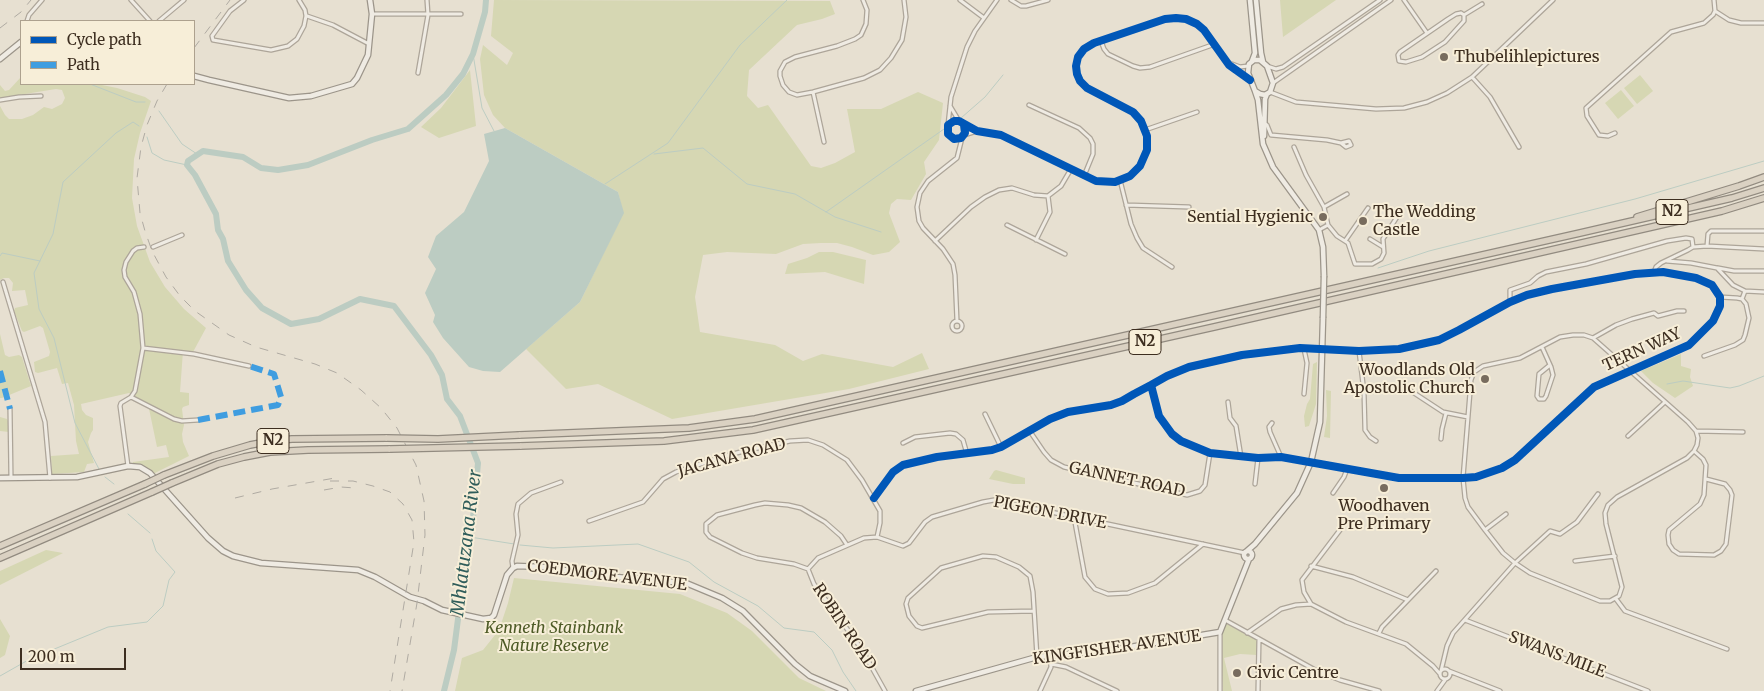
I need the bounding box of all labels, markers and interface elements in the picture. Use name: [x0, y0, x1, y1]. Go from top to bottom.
legend: [20, 20, 195, 85]
text: Cycle path: [67, 30, 142, 49]
place label: Thubelihlepictures: [1454, 47, 1600, 67]
marker: Thubelihlepictures: [1438, 51, 1450, 63]
text: Path: [67, 55, 100, 74]
road number: N2: [1656, 200, 1688, 224]
place label: The Wedding Castle: [1373, 202, 1475, 240]
place label: Sential Hygienic: [1187, 207, 1313, 227]
marker: Sential Hygienic: [1317, 211, 1329, 223]
marker: The Wedding Castle: [1357, 215, 1369, 227]
street label: TERN WAY: [1600, 324, 1684, 376]
road number: N2: [1129, 330, 1161, 354]
place label: Woodlands Old Apostolic Church: [1344, 360, 1475, 398]
marker: Woodlands Old Apostolic Church: [1479, 373, 1491, 385]
road number: N2: [257, 428, 289, 454]
street label: JACANA ROAD: [676, 434, 788, 482]
street label: GANNET ROAD: [1067, 458, 1187, 502]
water label: Mhlatuzana River: [447, 469, 487, 617]
marker: Woodhaven Pre Primary: [1378, 482, 1390, 494]
street label: PIGEON DRIVE: [992, 493, 1108, 533]
place label: Woodhaven Pre Primary: [1337, 496, 1431, 534]
street label: COEDMORE AVENUE: [526, 557, 688, 595]
street label: ROBIN ROAD: [808, 580, 880, 674]
park label: Kenneth Stainbank Nature Reserve: [485, 618, 623, 656]
street label: KINGFISHER AVENUE: [1032, 627, 1202, 669]
street label: SWANS MILE: [1506, 628, 1608, 682]
scale bar: [22, 638, 129, 670]
text: 200 m: [28, 647, 75, 666]
place label: Civic Centre: [1247, 663, 1339, 683]
marker: Civic Centre: [1231, 667, 1243, 679]

